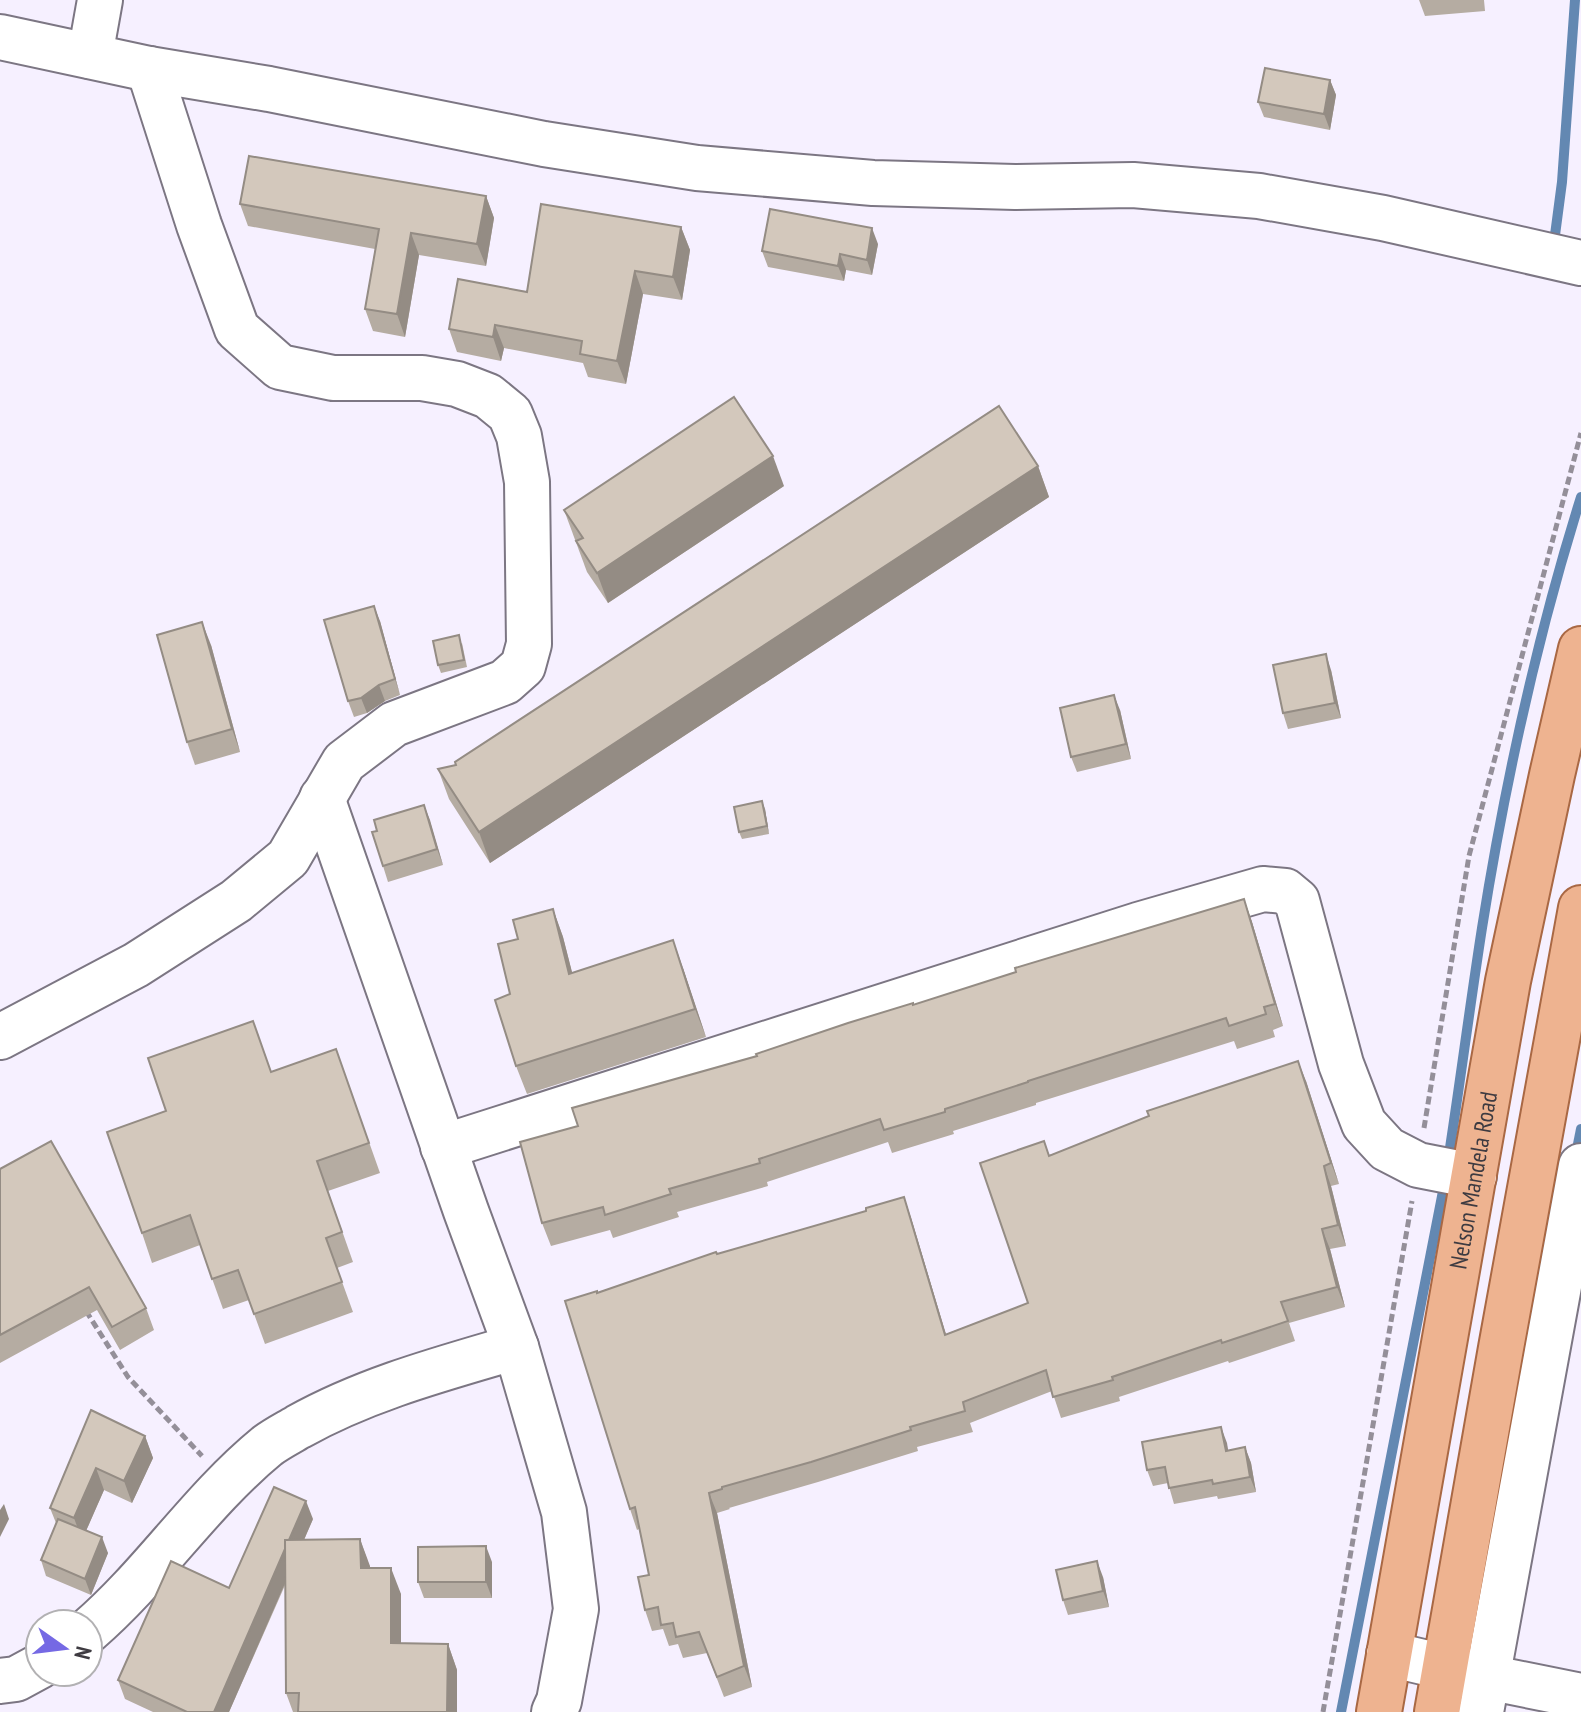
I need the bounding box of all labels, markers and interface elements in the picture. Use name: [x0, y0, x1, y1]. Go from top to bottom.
street label: Nelson Mandela Road: [1442, 1089, 1504, 1271]
north arrow: [24, 1608, 104, 1688]
text: N: [68, 1644, 98, 1662]

